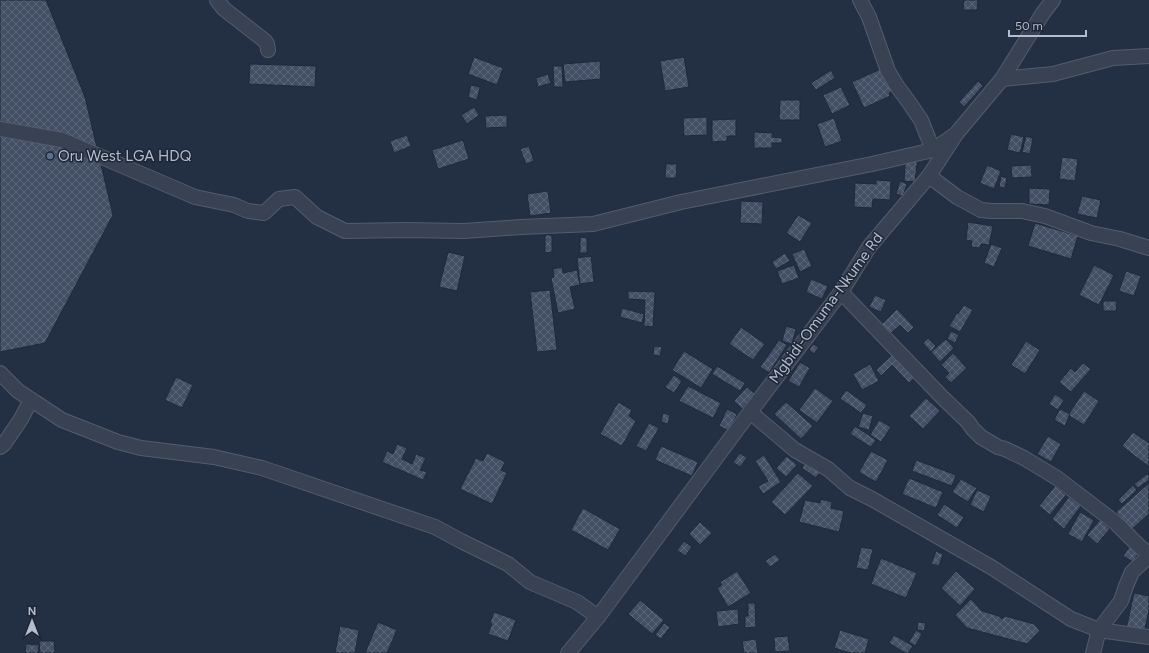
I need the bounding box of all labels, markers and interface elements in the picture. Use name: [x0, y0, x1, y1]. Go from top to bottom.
scale bar: [1009, 12, 1086, 38]
text: 50 m: [1015, 19, 1043, 33]
place label: Oru West LGA HDQ: [58, 147, 191, 165]
marker: Oru West LGA HDQ: [45, 151, 55, 161]
street label: Mgbidi-Omuma-Nkume Rd: [765, 229, 887, 387]
north arrow: [12, 601, 52, 641]
text: N: [28, 605, 36, 618]

